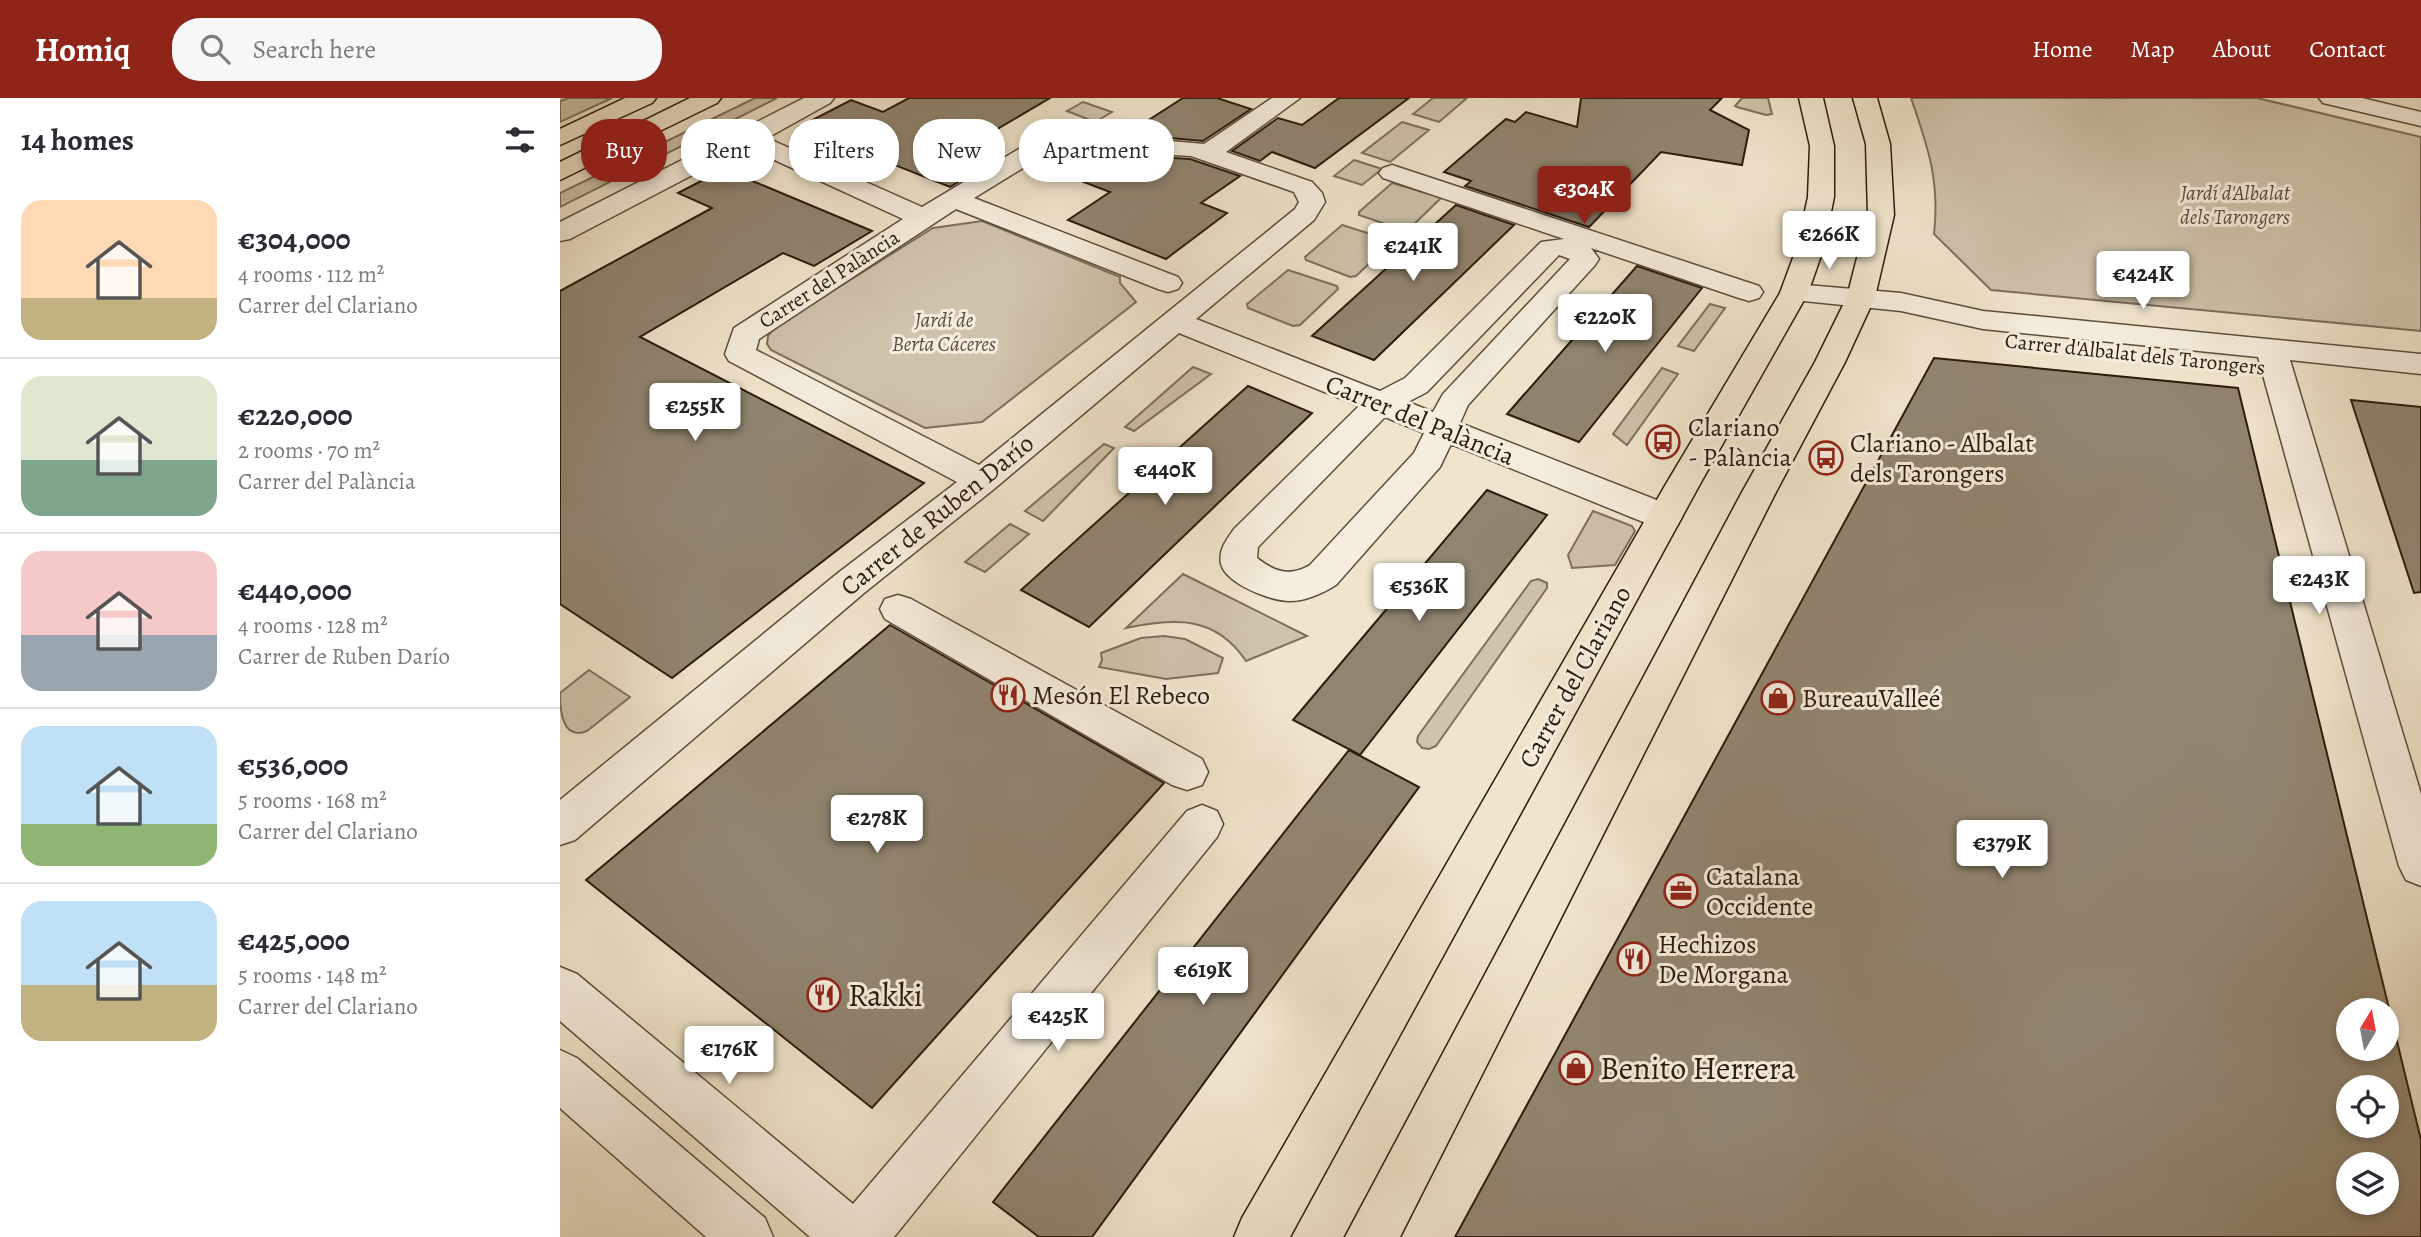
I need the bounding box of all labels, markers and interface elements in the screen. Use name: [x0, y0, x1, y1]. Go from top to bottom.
search box: [172, 18, 662, 81]
text: Homiq: [35, 27, 130, 72]
icon: search: [196, 30, 234, 68]
text: Search here: [252, 32, 376, 67]
text: Home: [2032, 33, 2093, 65]
text: Map: [2131, 33, 2175, 65]
text: About: [2213, 33, 2271, 65]
text: Contact: [2309, 33, 2386, 65]
chip: Buy: [581, 119, 667, 182]
chip: Rent: [681, 119, 775, 182]
chip: Filters: [789, 119, 899, 182]
chip: New: [913, 119, 1005, 182]
chip: Apartment: [1019, 119, 1174, 182]
text: 14 homes: [21, 120, 134, 160]
icon: filters: [501, 121, 539, 159]
pin: €304K: [1535, 166, 1633, 226]
text: €304K: [1554, 173, 1614, 204]
park label: Jardí d'Albalat dels Tarongers: [2179, 179, 2291, 231]
pin: €266K: [1780, 212, 1878, 271]
text: €266K: [1799, 218, 1859, 249]
text: €304,000: [238, 219, 351, 259]
street label: Carrer del Palància: [753, 223, 905, 335]
pin: €241K: [1364, 223, 1462, 283]
icon: home: [77, 228, 161, 312]
text: €241K: [1384, 230, 1442, 261]
pin: €424K: [2094, 252, 2192, 311]
text: €424K: [2112, 258, 2174, 289]
text: 4 rooms · 112 m²: [238, 259, 384, 290]
text: Carrer del Clariano: [238, 290, 418, 321]
pin: €220K: [1556, 294, 1654, 354]
text: €220K: [1574, 301, 1636, 332]
park label: Jardí de Berta Cáceres: [892, 306, 996, 358]
street label: Carrer d'Albalat dels Tarongers: [2003, 326, 2267, 382]
street label: Carrer del Palància: [1320, 366, 1520, 474]
pin: €255K: [646, 384, 744, 443]
text: €255K: [665, 390, 725, 421]
text: €220,000: [238, 395, 353, 435]
icon: home: [77, 404, 161, 488]
place label: Clariano - Palància: [1688, 410, 1792, 475]
bus stop icon: Clariano - Palància: [1644, 423, 1682, 461]
street label: Carrer de Ruben Darío: [833, 426, 1041, 604]
place label: Clariano - Albalat dels Tarongers: [1850, 426, 2034, 491]
text: 2 rooms · 70 m²: [238, 435, 380, 466]
bus stop icon: Clariano - Albalat dels Tarongers: [1807, 439, 1845, 477]
pin: €440K: [1116, 448, 1214, 507]
text: €440K: [1134, 454, 1196, 485]
text: Carrer del Palància: [238, 466, 416, 497]
pin: €243K: [2270, 556, 2368, 616]
text: €243K: [2289, 563, 2349, 594]
pin: €536K: [1370, 564, 1468, 623]
text: €440,000: [238, 570, 352, 610]
text: €536K: [1390, 570, 1448, 601]
icon: home: [77, 579, 161, 663]
street label: Carrer del Clariano: [1510, 580, 1640, 774]
text: 4 rooms · 128 m²: [238, 610, 388, 641]
text: Carrer de Ruben Darío: [238, 641, 450, 672]
restaurant icon: Mesón El Rebeco: [989, 676, 1027, 714]
place label: Mesón El Rebeco: [1032, 678, 1210, 713]
shop icon: BureauValleé: [1759, 679, 1797, 717]
place label: BureauValleé: [1802, 681, 1940, 716]
text: €536,000: [238, 745, 348, 785]
icon: home: [77, 754, 161, 838]
text: 5 rooms · 168 m²: [238, 785, 387, 816]
pin: €278K: [828, 796, 926, 855]
text: €278K: [847, 802, 907, 833]
text: Carrer del Clariano: [238, 816, 418, 847]
pin: €379K: [1953, 820, 2051, 880]
text: €379K: [1973, 827, 2031, 858]
place label: Catalana Occidente: [1706, 859, 1813, 924]
office icon: Catalana Occidente: [1662, 872, 1700, 910]
text: €425,000: [238, 920, 350, 960]
place label: Hechizos De Morgana: [1658, 927, 1789, 992]
icon: home: [77, 929, 161, 1013]
restaurant icon: Hechizos De Morgana: [1615, 940, 1653, 978]
pin: €619K: [1154, 948, 1252, 1007]
text: €619K: [1174, 954, 1232, 985]
text: 5 rooms · 148 m²: [238, 960, 387, 991]
place label: Rakki: [848, 973, 923, 1017]
restaurant icon: Rakki: [805, 976, 843, 1014]
text: Carrer del Clariano: [238, 991, 418, 1022]
pin: €425K: [1009, 993, 1107, 1053]
north arrow: [2336, 998, 2399, 1060]
map controls: [2336, 998, 2399, 1215]
text: €425K: [1028, 1000, 1088, 1031]
pin: €176K: [680, 1026, 778, 1086]
text: €176K: [700, 1033, 758, 1064]
place label: Benito Herrera: [1600, 1046, 1796, 1090]
shop icon: Benito Herrera: [1557, 1049, 1595, 1087]
button: locate: [2336, 1075, 2399, 1138]
button: layers: [2336, 1152, 2399, 1215]

